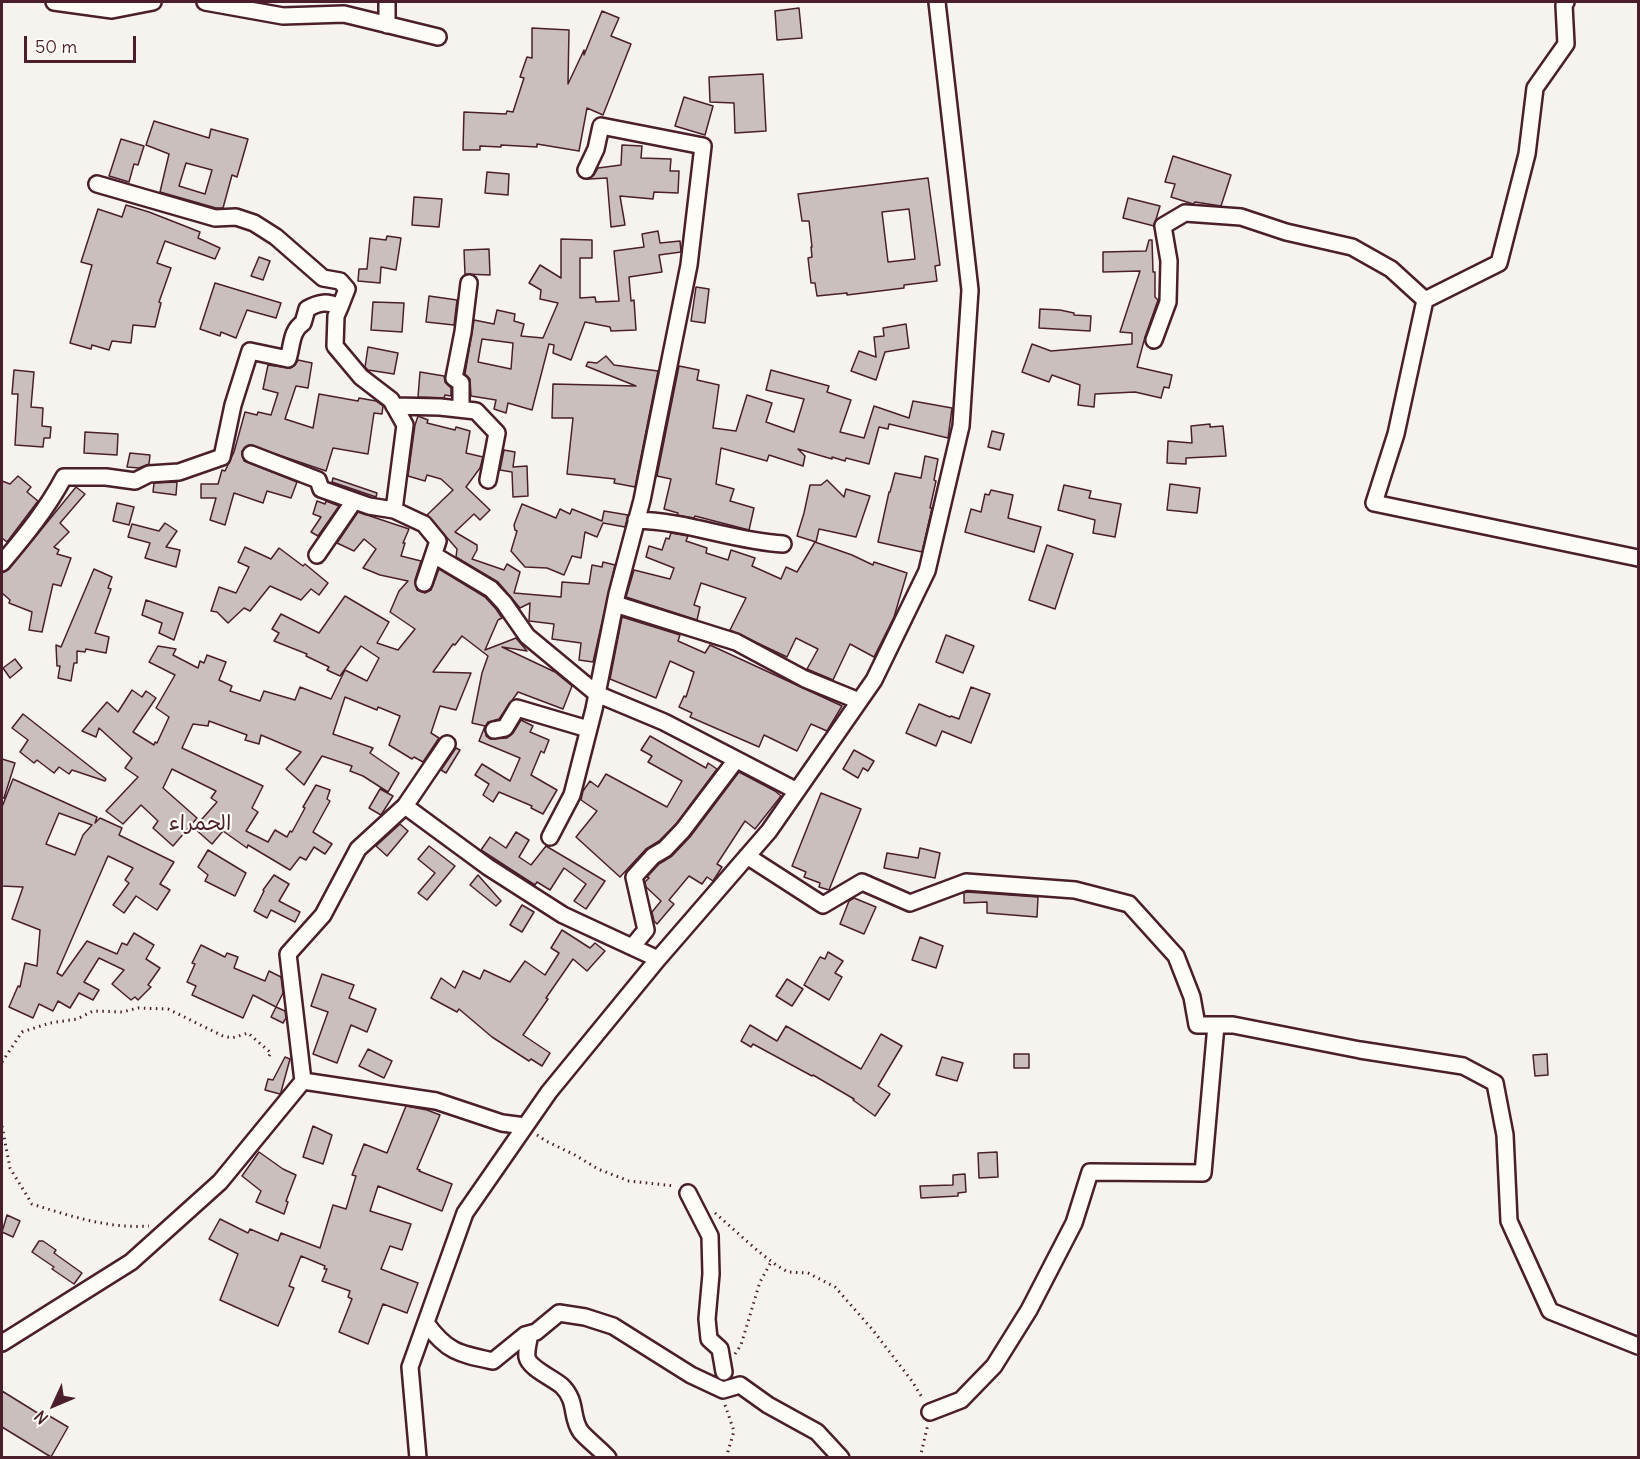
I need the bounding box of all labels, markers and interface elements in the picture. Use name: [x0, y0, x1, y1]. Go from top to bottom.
scale bar: [27, 24, 140, 62]
text: 50 m: [35, 35, 77, 58]
district label: الحمراء: [169, 811, 231, 837]
north arrow: [24, 1375, 84, 1435]
text: N: [30, 1407, 52, 1428]

